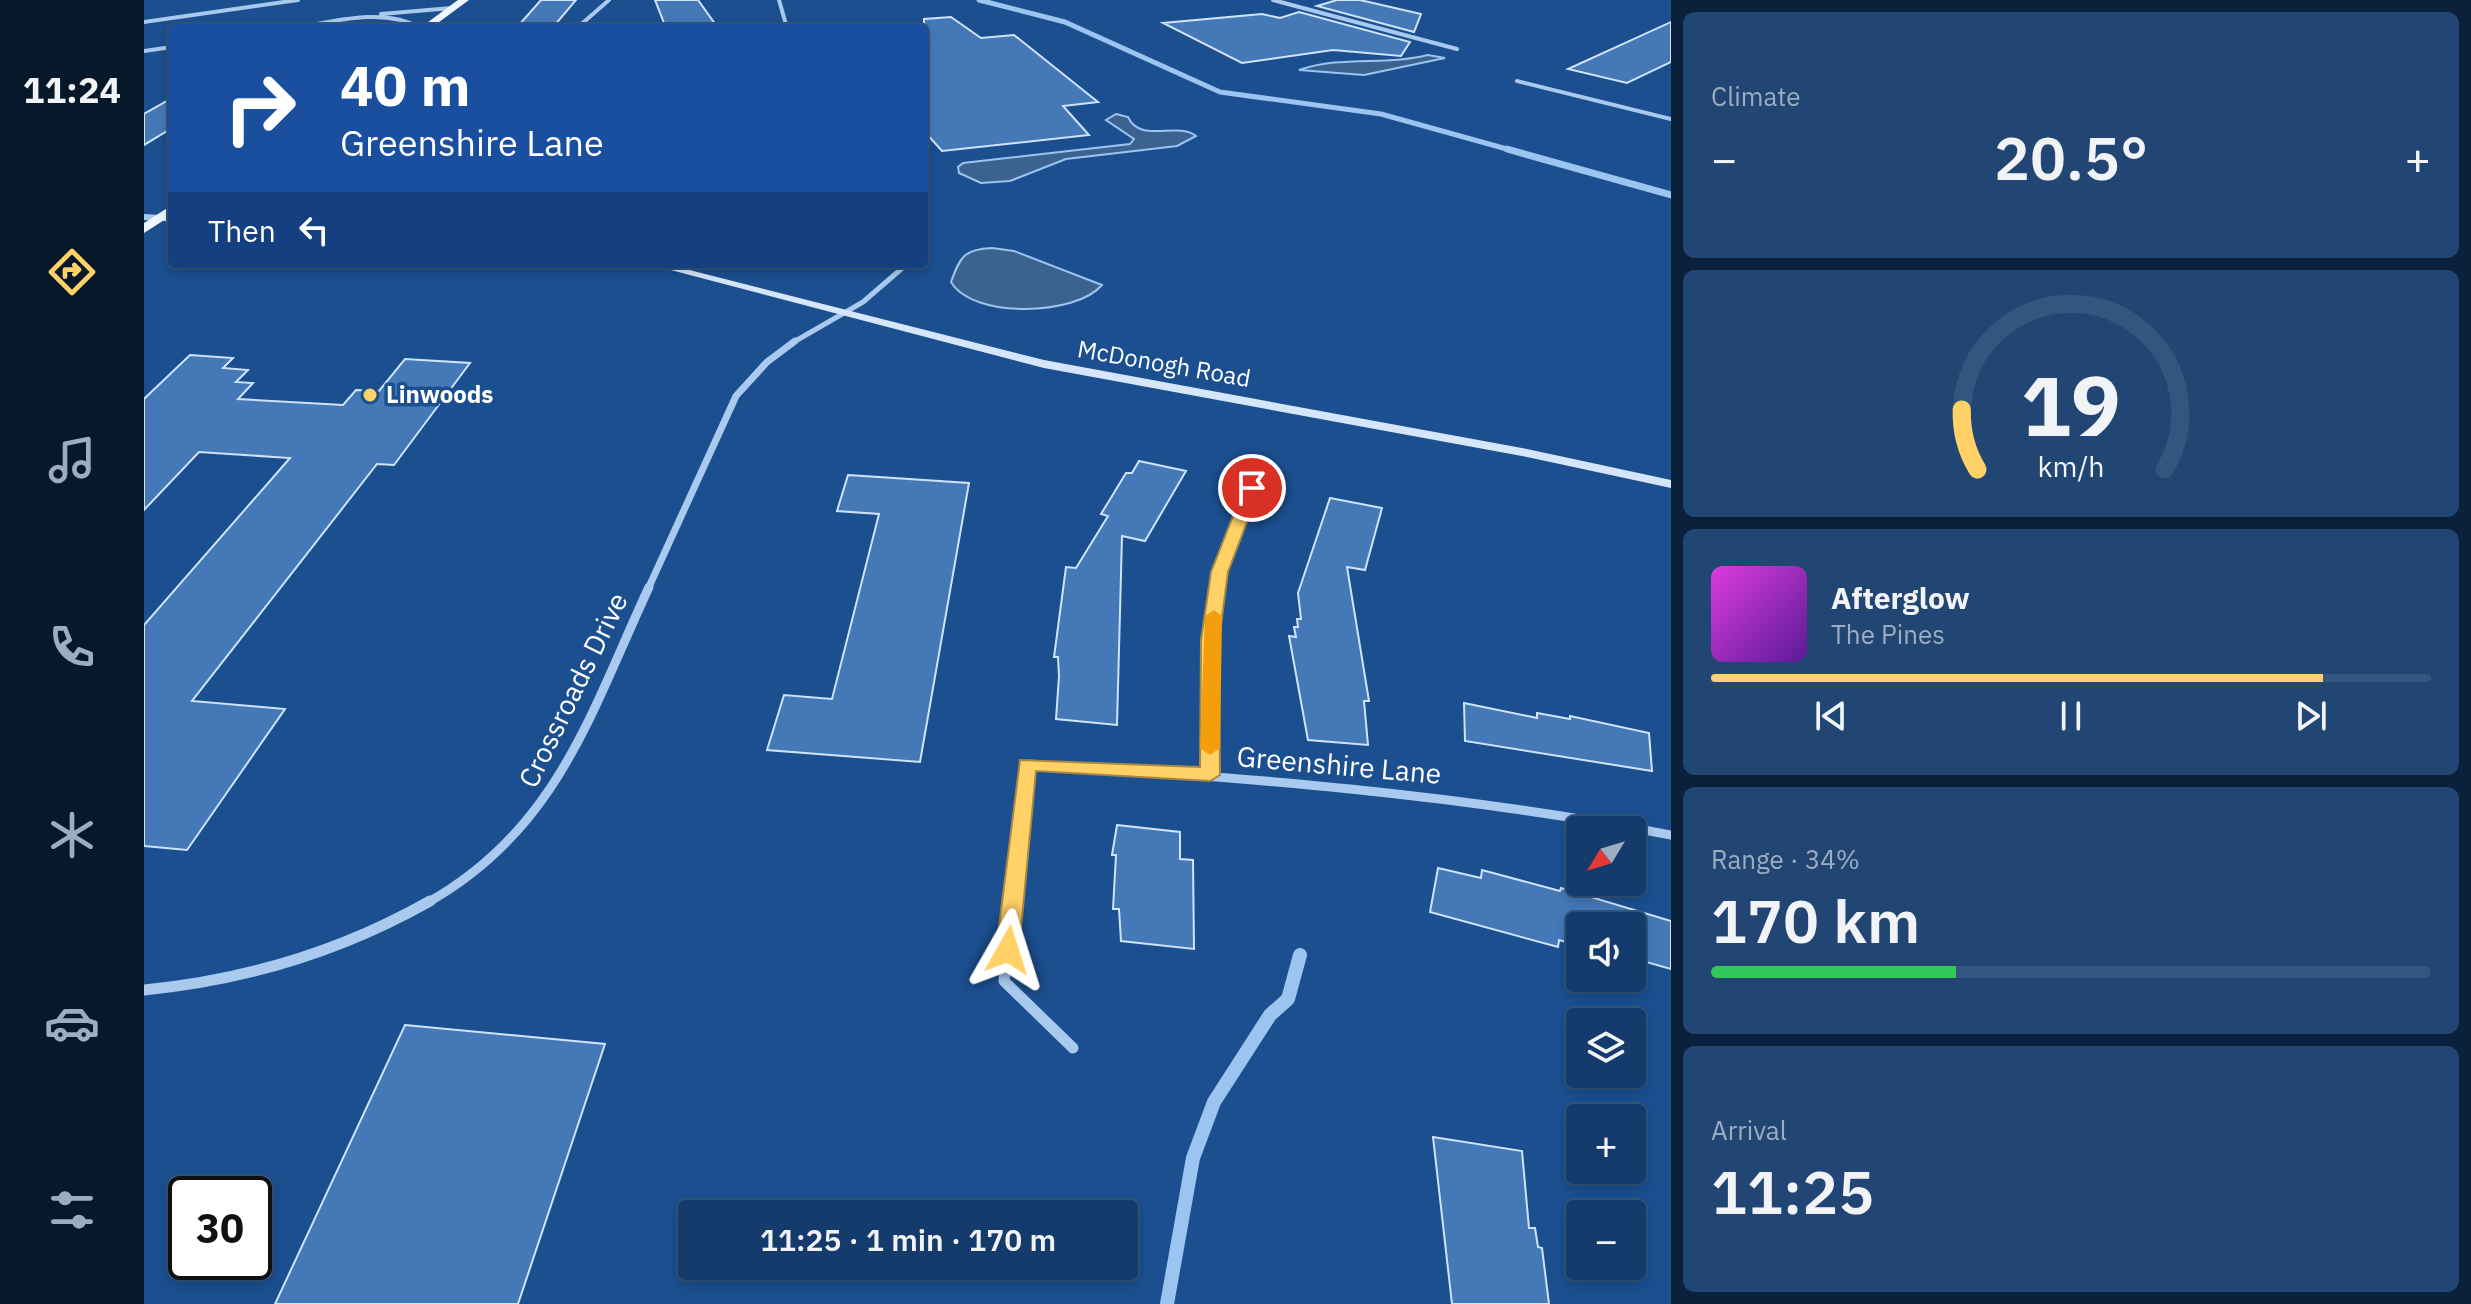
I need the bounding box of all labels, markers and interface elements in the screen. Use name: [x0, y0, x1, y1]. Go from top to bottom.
text: 40 m: [340, 49, 470, 121]
icon: right: [208, 56, 312, 160]
text: 11:24: [23, 66, 121, 113]
text: Climate: [1711, 79, 1801, 113]
text: 20.5°: [1994, 118, 2148, 197]
text: Greenshire Lane: [340, 119, 604, 166]
text: −: [1711, 130, 1737, 187]
text: +: [2405, 130, 2431, 187]
icon: left: [292, 208, 336, 252]
text: Then: [208, 211, 276, 250]
icon: directions: [44, 244, 100, 300]
street label: McDonogh Road: [1075, 332, 1253, 394]
text: 19: [2021, 350, 2121, 458]
place label: Linwoods: [386, 378, 493, 410]
marker: Linwoods: [361, 386, 379, 404]
icon: music: [44, 432, 100, 488]
text: km/h: [2037, 448, 2105, 485]
pin: [1218, 454, 1286, 522]
icon: arrive: [1230, 466, 1274, 510]
text: Afterglow: [1831, 578, 1970, 617]
street label: Crossroads Drive: [509, 586, 636, 793]
text: The Pines: [1831, 617, 1945, 651]
icon: phone: [44, 619, 100, 675]
icon: previous: [1809, 694, 1853, 738]
icon: pause: [2049, 694, 2093, 738]
icon: next: [2289, 694, 2333, 738]
street label: Greenshire Lane: [1235, 737, 1443, 792]
icon: climate: [44, 807, 100, 863]
north arrow: [1566, 816, 1646, 896]
map controls: [1566, 816, 1646, 1280]
text: Range · 34%: [1711, 842, 1860, 876]
text: 170 km: [1711, 881, 1920, 960]
position arrow: [966, 908, 1050, 992]
button: sound: [1566, 912, 1646, 992]
icon: car: [44, 995, 100, 1051]
button: layers: [1566, 1008, 1646, 1088]
button: +: [1566, 1104, 1646, 1184]
text: Arrival: [1711, 1113, 1787, 1147]
text: 11:25: [1711, 1152, 1874, 1231]
speed limit sign: 30: [168, 1176, 272, 1280]
icon: filters: [44, 1182, 100, 1238]
button: −: [1566, 1200, 1646, 1280]
text: 11:25 · 1 min · 170 m: [760, 1220, 1056, 1259]

